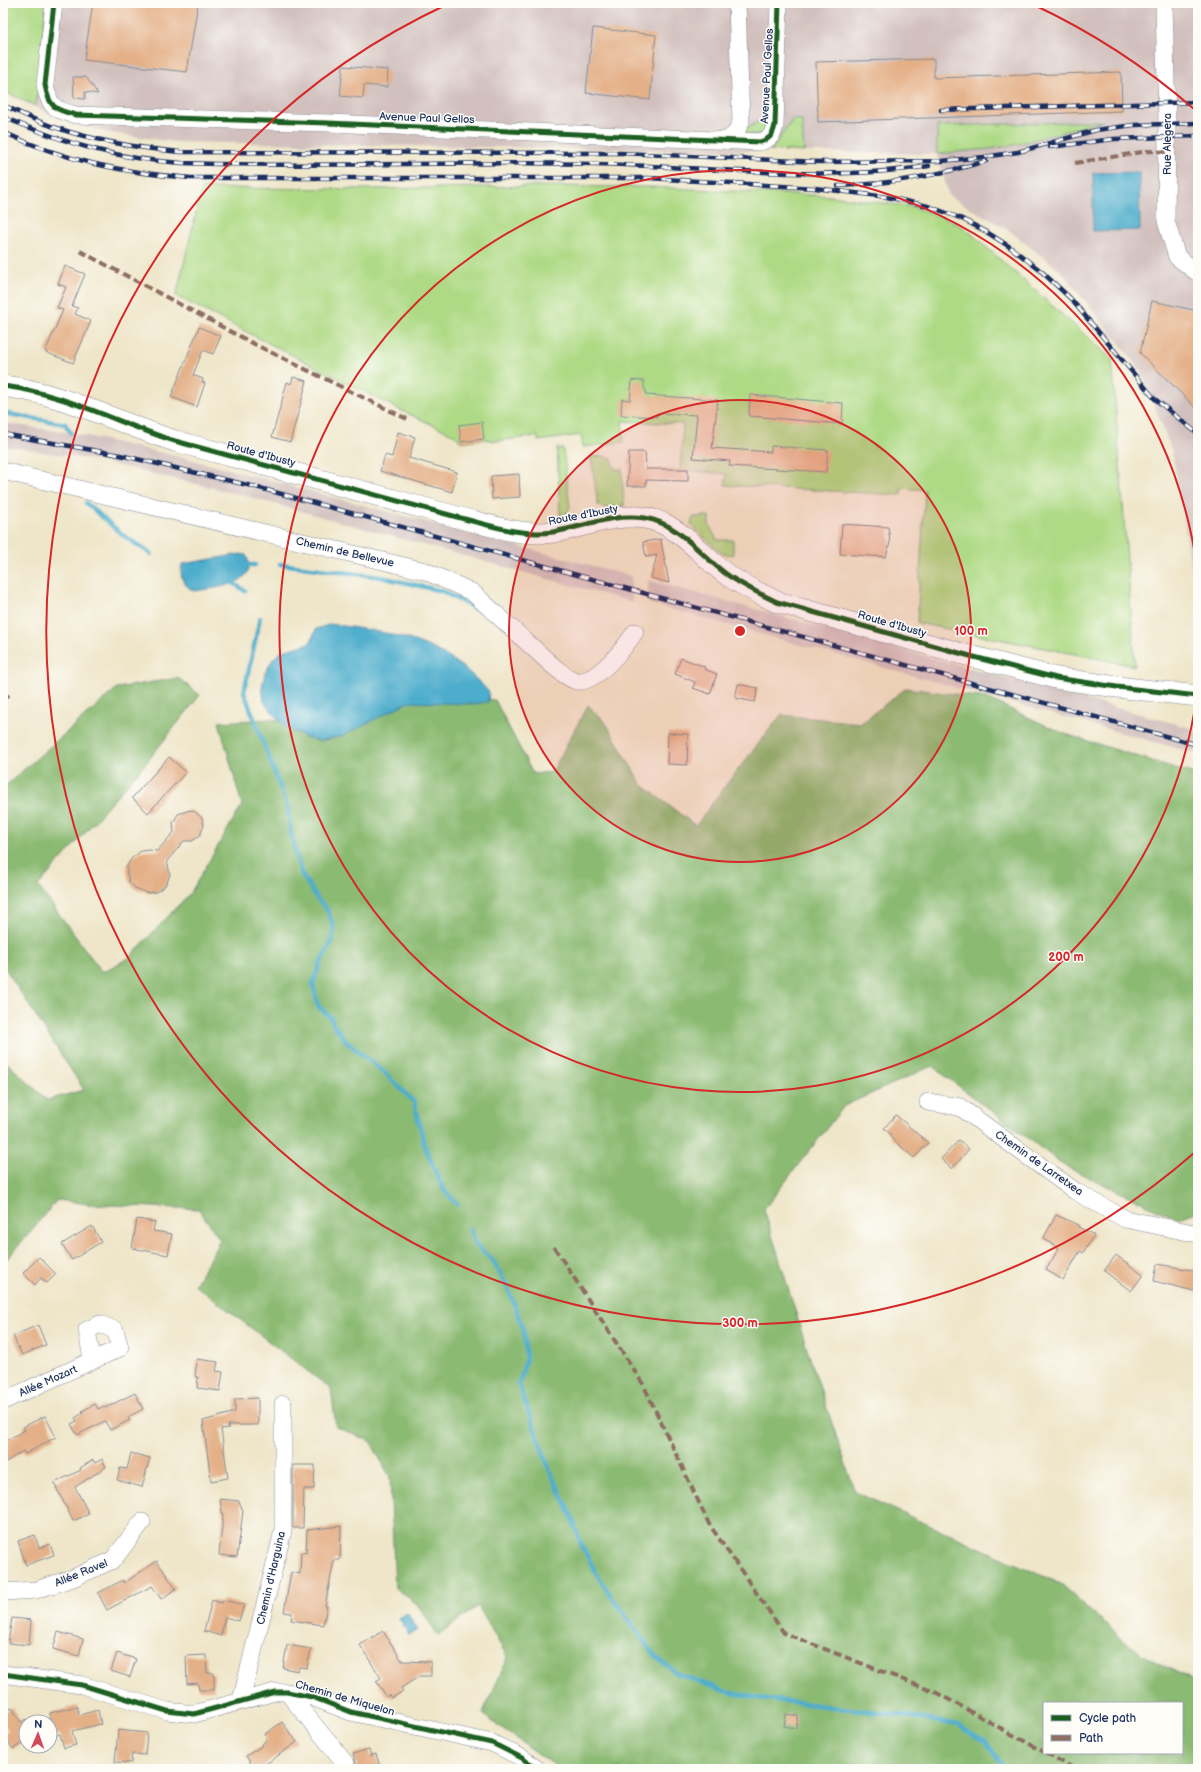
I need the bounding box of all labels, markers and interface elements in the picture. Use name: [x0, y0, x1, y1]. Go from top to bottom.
street label: Avenue Paul Gellos: [758, 27, 776, 124]
street label: Avenue Paul Gellos: [379, 110, 475, 126]
street label: Rue Alegera: [1161, 113, 1174, 175]
street label: Route d'Ibusty: [225, 439, 297, 469]
street label: Route d'Ibusty: [547, 502, 619, 528]
street label: Chemin de Bellevue: [295, 534, 396, 570]
street label: Route d'Ibusty: [856, 608, 928, 640]
centre of rings: [733, 624, 747, 638]
text: 100 m: [954, 624, 988, 639]
text: 200 m: [1048, 950, 1084, 965]
street label: Chemin de Larretxea: [992, 1128, 1086, 1198]
text: 300 m: [722, 1316, 758, 1331]
street label: Allée Mozart: [17, 1362, 80, 1400]
street label: Chemin d'Harguina: [254, 1530, 288, 1626]
street label: Allée Ravel: [53, 1557, 109, 1589]
street label: Chemin de Miquelon: [294, 1678, 396, 1718]
legend: [1043, 1702, 1183, 1754]
text: Cycle path: [1079, 1711, 1136, 1726]
north arrow: [18, 1714, 58, 1754]
text: N: [34, 1718, 43, 1731]
text: Path: [1079, 1731, 1104, 1746]

